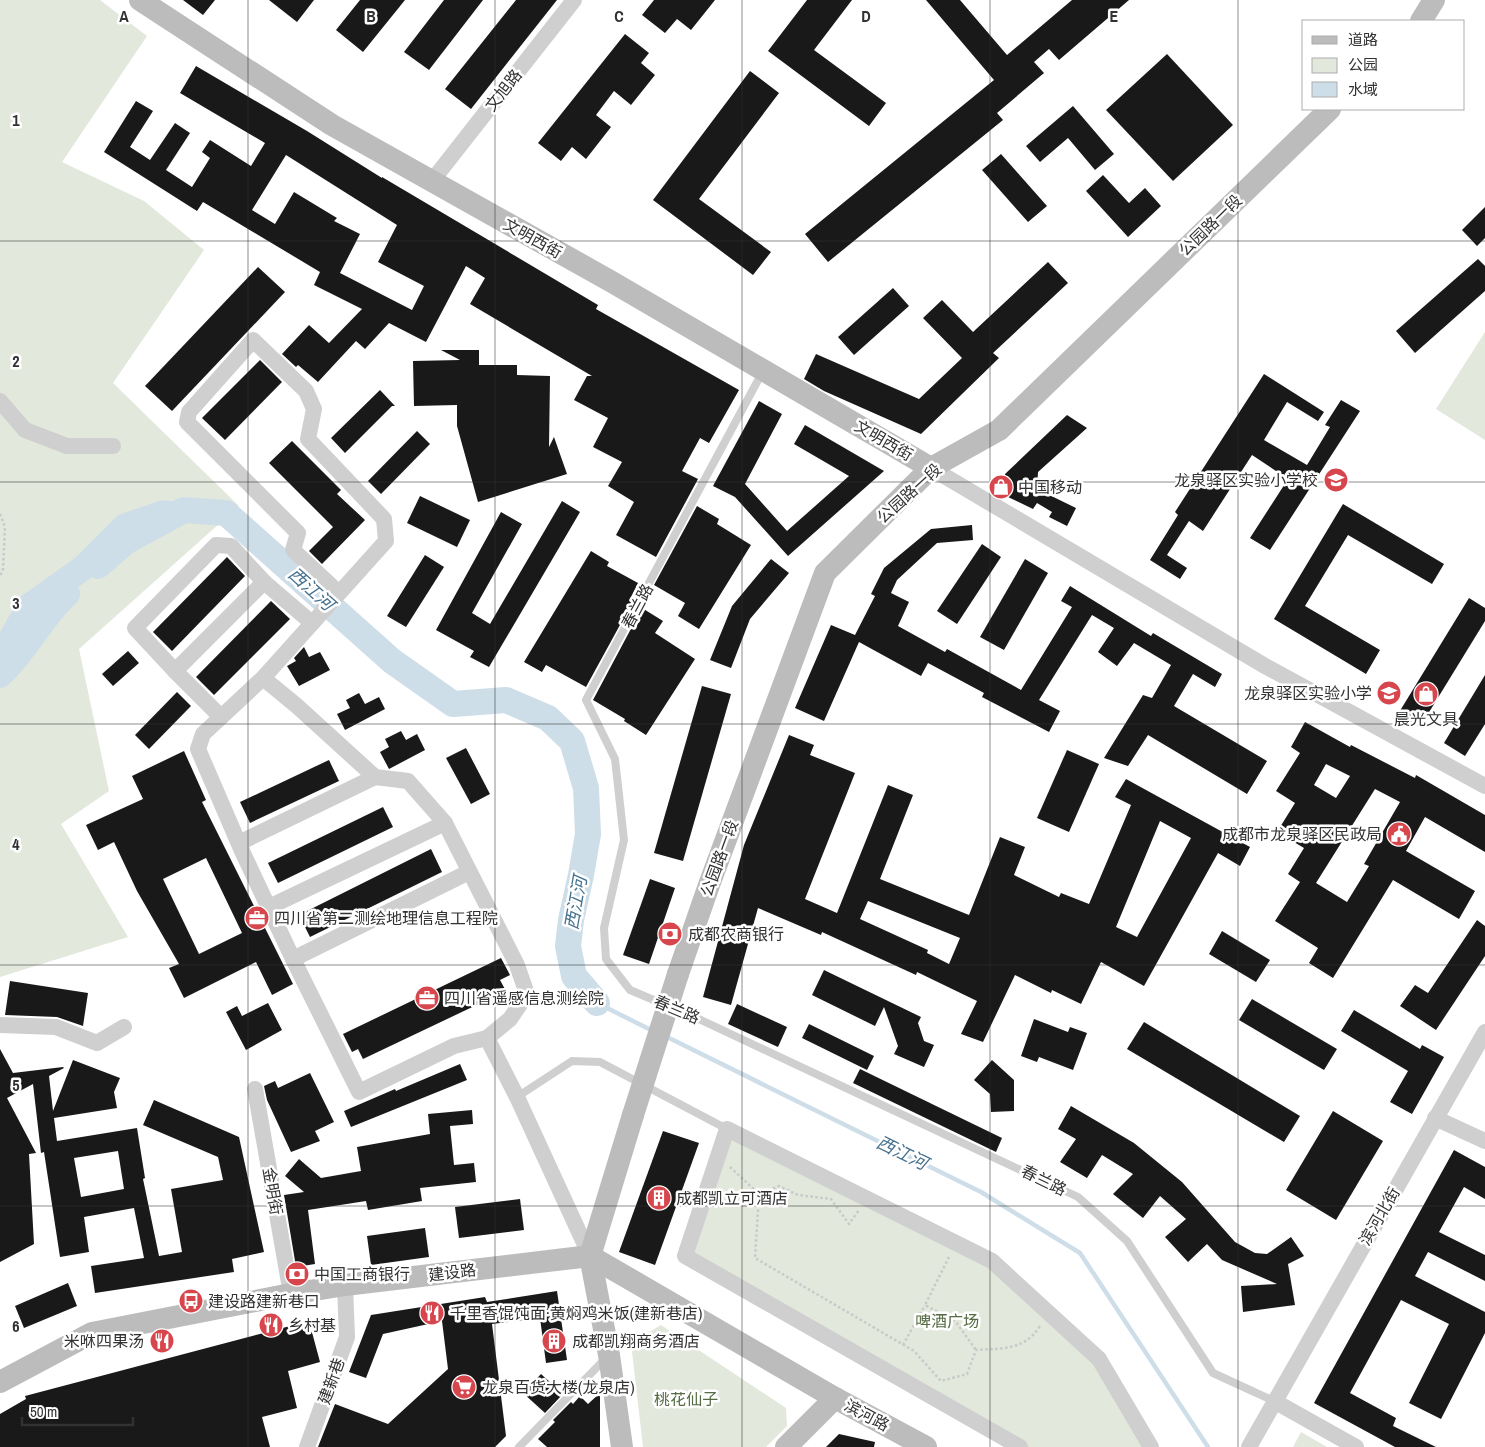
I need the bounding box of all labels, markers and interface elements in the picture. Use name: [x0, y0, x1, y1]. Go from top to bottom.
text: A: [119, 5, 129, 27]
text: B: [366, 5, 376, 27]
text: C: [614, 5, 624, 27]
text: D: [861, 5, 871, 27]
text: E: [1110, 5, 1119, 27]
legend: [1302, 20, 1465, 110]
text: 道路: [1348, 29, 1378, 50]
text: 公园: [1348, 54, 1378, 75]
street label: 文旭路: [480, 64, 526, 116]
text: 水域: [1348, 79, 1378, 100]
text: 1: [12, 109, 20, 131]
street label: 公园路一段: [1174, 189, 1246, 261]
street label: 文明西街: [500, 213, 566, 263]
text: 2: [12, 350, 20, 372]
street label: 文明西街: [851, 414, 917, 466]
street label: 公园路一段: [872, 458, 946, 528]
school or university icon: 龙泉驿区实验小学校: [1323, 467, 1349, 493]
place label: 龙泉驿区实验小学校: [1174, 469, 1318, 491]
shop icon: 中国移动: [988, 474, 1014, 500]
place label: 中国移动: [1018, 476, 1082, 498]
water label: 西江河: [283, 561, 342, 618]
street label: 春兰路: [616, 580, 658, 632]
text: 3: [12, 592, 20, 614]
school or university icon: 龙泉驿区实验小学: [1376, 680, 1402, 706]
shop icon: 晨光文具: [1413, 681, 1439, 707]
place label: 龙泉驿区实验小学: [1244, 682, 1372, 704]
place label: 晨光文具: [1394, 708, 1458, 730]
street label: 公园路一段: [695, 817, 743, 899]
public building icon: 成都市龙泉驿区民政局: [1386, 821, 1412, 847]
place label: 成都市龙泉驿区民政局: [1222, 823, 1382, 845]
text: 4: [12, 833, 20, 855]
water label: 西江河: [559, 871, 593, 932]
office icon: 四川省第二测绘地理信息工程院: [244, 905, 270, 931]
place label: 四川省第二测绘地理信息工程院: [274, 907, 498, 929]
bank icon: 成都农商银行: [657, 921, 683, 947]
place label: 成都农商银行: [688, 923, 784, 945]
office icon: 四川省遥感信息测绘院: [414, 985, 440, 1011]
place label: 四川省遥感信息测绘院: [444, 987, 604, 1009]
street label: 春兰路: [651, 989, 703, 1029]
text: 5: [12, 1074, 20, 1096]
water label: 西江河: [872, 1129, 935, 1177]
street label: 春兰路: [1018, 1160, 1070, 1200]
street label: 金明街: [258, 1165, 288, 1217]
street label: 滨河北街: [1353, 1183, 1405, 1249]
building icon: 成都凯立可酒店: [646, 1185, 672, 1211]
place label: 成都凯立可酒店: [676, 1187, 788, 1209]
street label: 建设路: [427, 1258, 477, 1286]
bank icon: 中国工商银行: [284, 1261, 310, 1287]
place label: 中国工商银行: [314, 1263, 410, 1285]
bus stop icon: 建设路建新巷口: [178, 1288, 204, 1314]
place label: 建设路建新巷口: [208, 1290, 320, 1312]
restaurant icon: 千里香馄饨面·黄焖鸡米饭(建新巷店): [419, 1300, 445, 1326]
place label: 千里香馄饨面·黄焖鸡米饭(建新巷店): [450, 1302, 702, 1324]
park label: 啤酒广场: [915, 1310, 979, 1332]
restaurant icon: 乡村基: [258, 1312, 284, 1338]
place label: 乡村基: [288, 1314, 336, 1336]
text: 6: [12, 1315, 20, 1337]
restaurant icon: 米咻四果汤: [149, 1328, 175, 1354]
building icon: 成都凯翔商务酒店: [541, 1328, 567, 1354]
place label: 米咻四果汤: [64, 1330, 144, 1352]
place label: 成都凯翔商务酒店: [572, 1330, 700, 1352]
street label: 建新巷: [312, 1355, 350, 1407]
supermarket icon: 龙泉百货大楼(龙泉店): [451, 1374, 477, 1400]
place label: 龙泉百货大楼(龙泉店): [482, 1376, 635, 1398]
park label: 桃花仙子: [654, 1388, 718, 1410]
scale bar: [22, 1394, 134, 1426]
street label: 滨河路: [841, 1394, 893, 1436]
text: 50 m: [30, 1401, 57, 1422]

